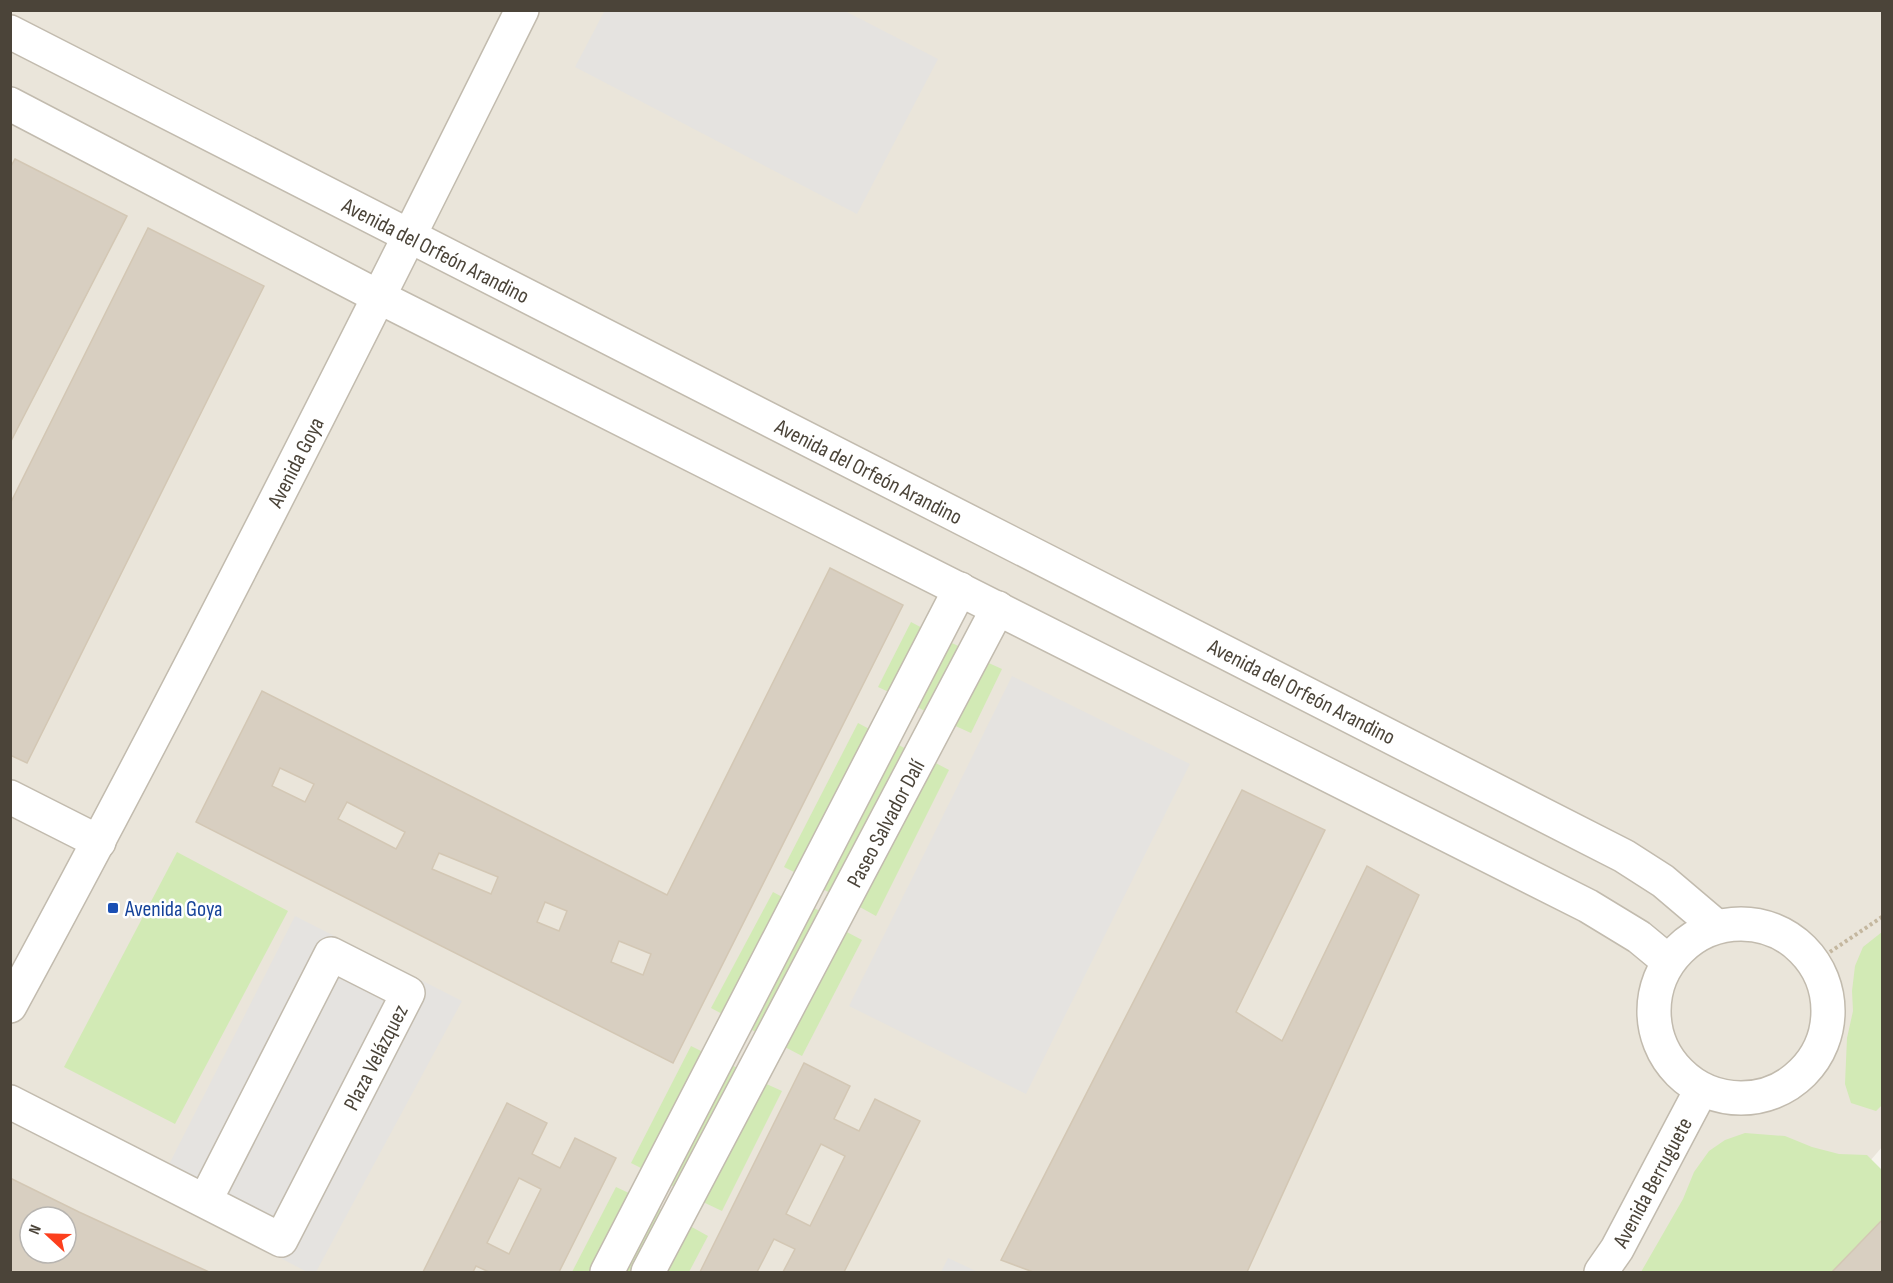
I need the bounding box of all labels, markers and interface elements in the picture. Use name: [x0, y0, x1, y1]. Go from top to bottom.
street label: Avenida del Orfeón Arandino: [336, 192, 533, 310]
street label: Avenida Goya: [262, 413, 331, 513]
street label: Avenida del Orfeón Arandino: [769, 413, 966, 531]
street label: Avenida del Orfeón Arandino: [1202, 633, 1399, 751]
street label: Paseo Salvador Dalí: [841, 754, 932, 892]
place label: Avenida Goya: [124, 896, 223, 923]
marker: Avenida Goya: [106, 901, 120, 915]
street label: Plaza Velázquez: [338, 1000, 415, 1115]
street label: Avenida Berruguete: [1607, 1113, 1699, 1253]
north arrow: [18, 1205, 78, 1265]
text: N: [25, 1222, 46, 1237]

